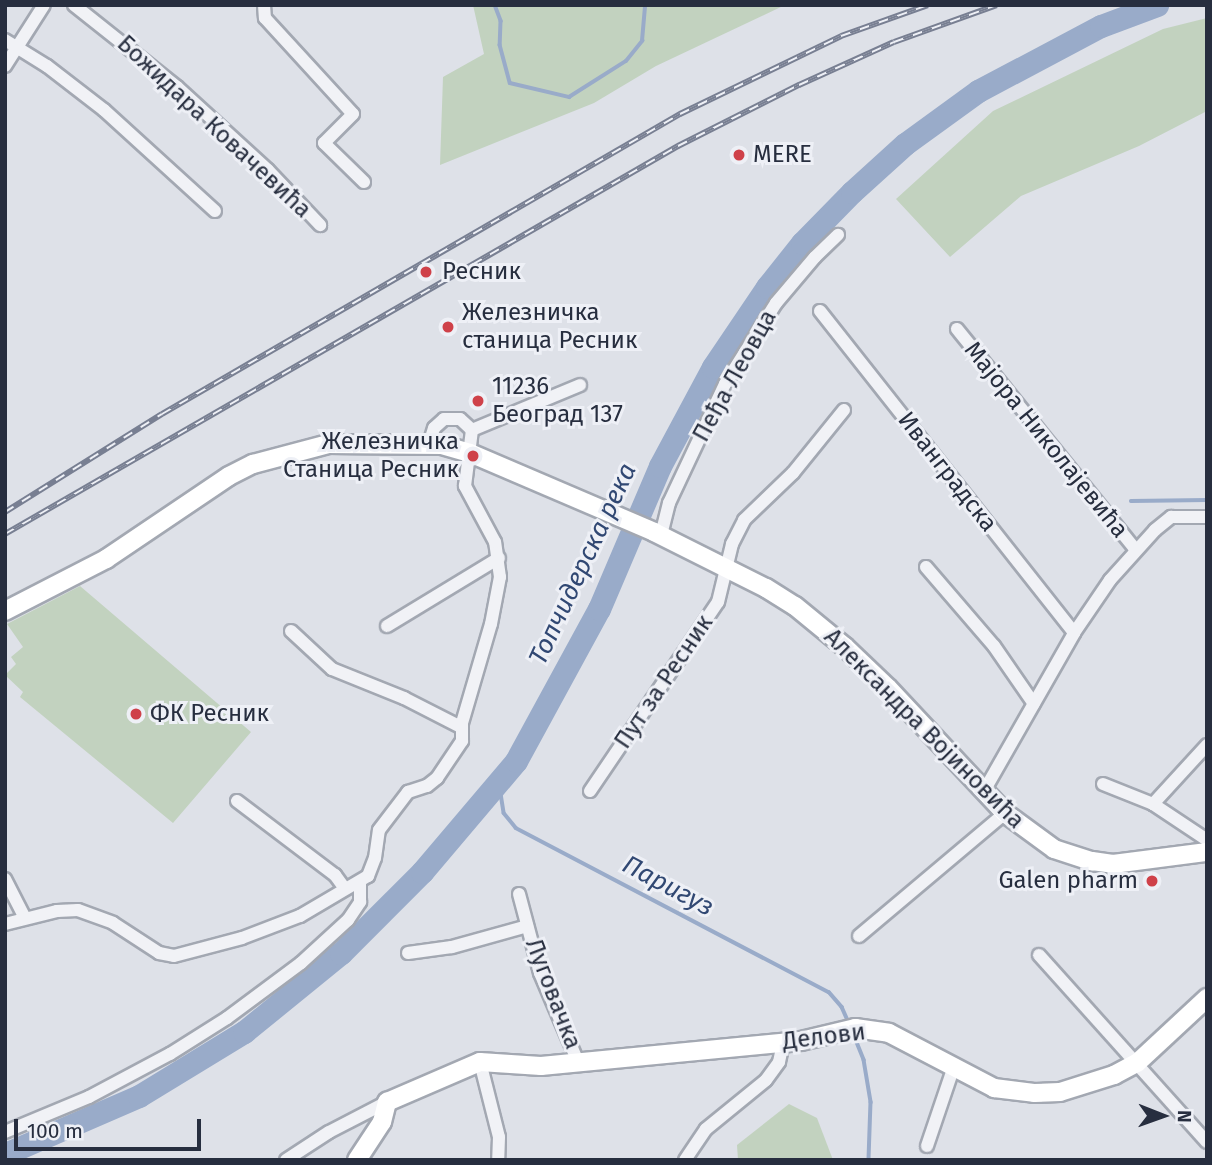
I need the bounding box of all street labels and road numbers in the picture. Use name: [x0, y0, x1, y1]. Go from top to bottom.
street label: Божидара Ковачевића: [111, 30, 317, 224]
street label: Пеђа Леовца: [687, 305, 783, 447]
street label: Мајора Николајевића: [958, 336, 1134, 544]
street label: Иванградска: [891, 406, 1003, 538]
street label: Пут за Ресник: [609, 610, 719, 754]
street label: Александра Војиновића: [818, 623, 1030, 835]
street label: Луговачка: [519, 935, 587, 1053]
street label: Делови: [781, 1018, 867, 1056]

